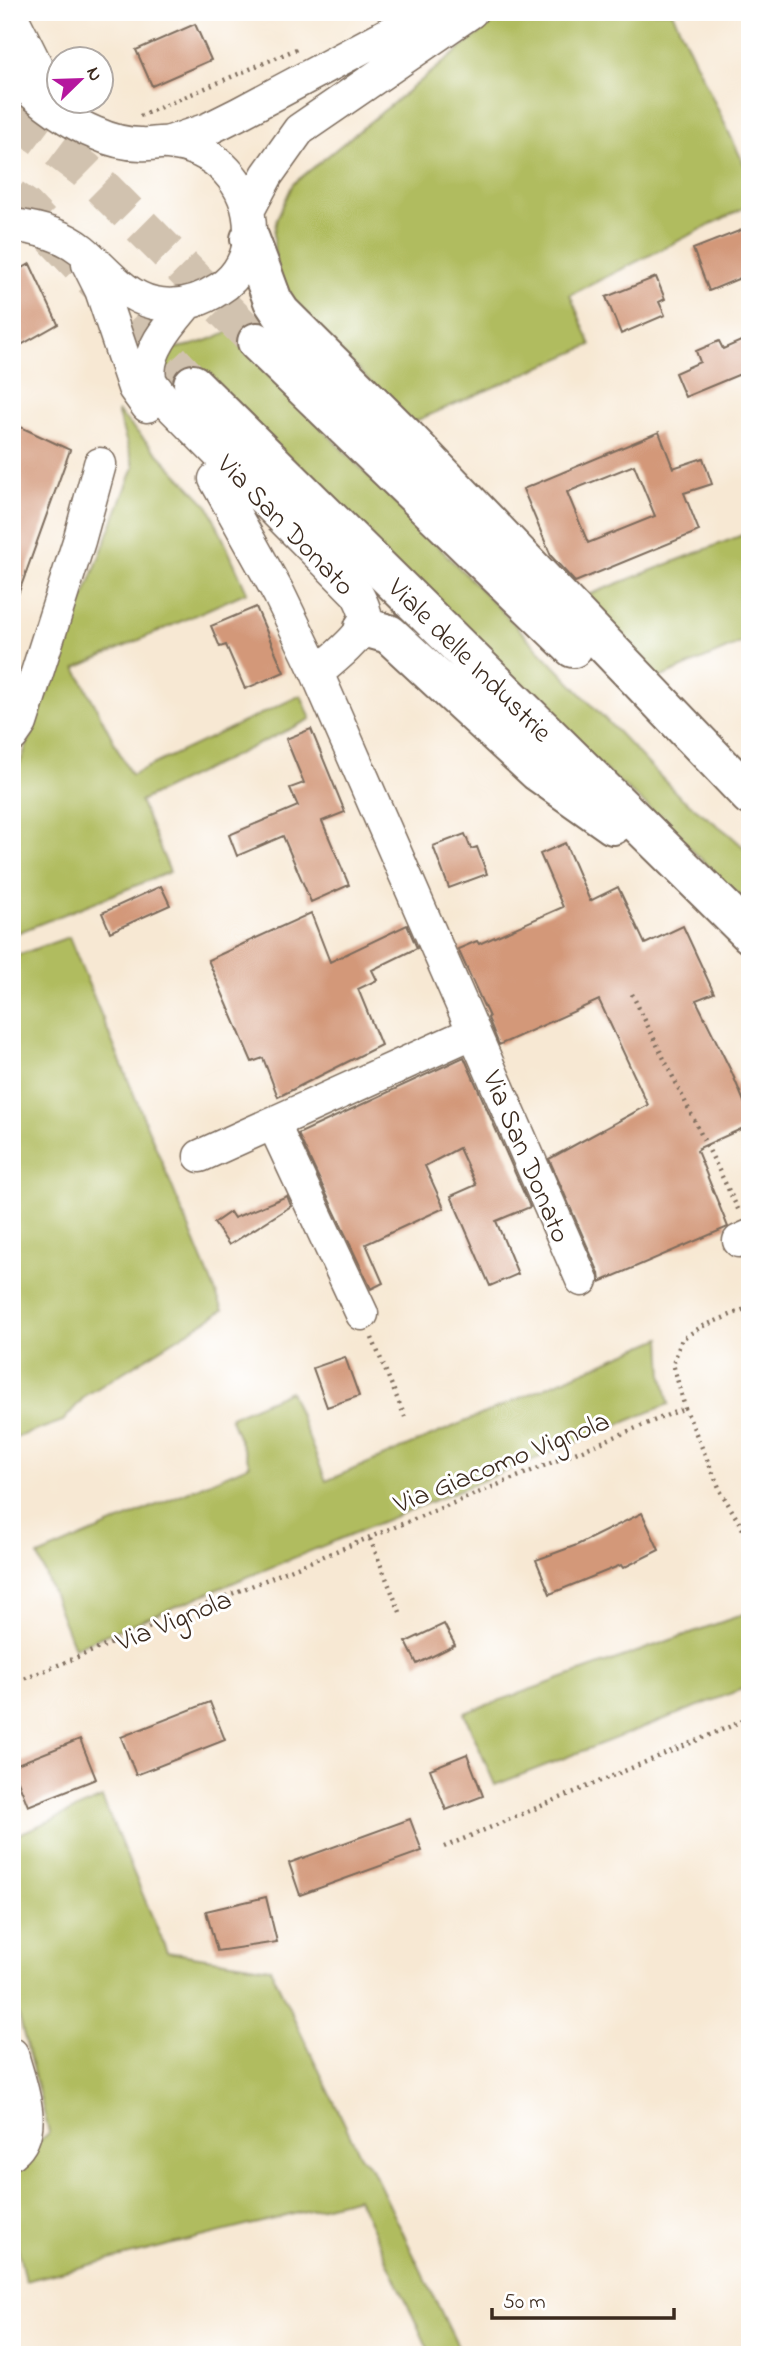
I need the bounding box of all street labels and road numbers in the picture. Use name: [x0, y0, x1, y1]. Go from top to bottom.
street label: Via San Donato: [205, 445, 363, 607]
street label: Viale delle Industrie: [376, 569, 560, 753]
street label: Via San Donato: [470, 1064, 580, 1250]
street label: Via Giacomo Vignola: [387, 1402, 616, 1527]
street label: Via Vignola: [109, 1581, 238, 1664]

